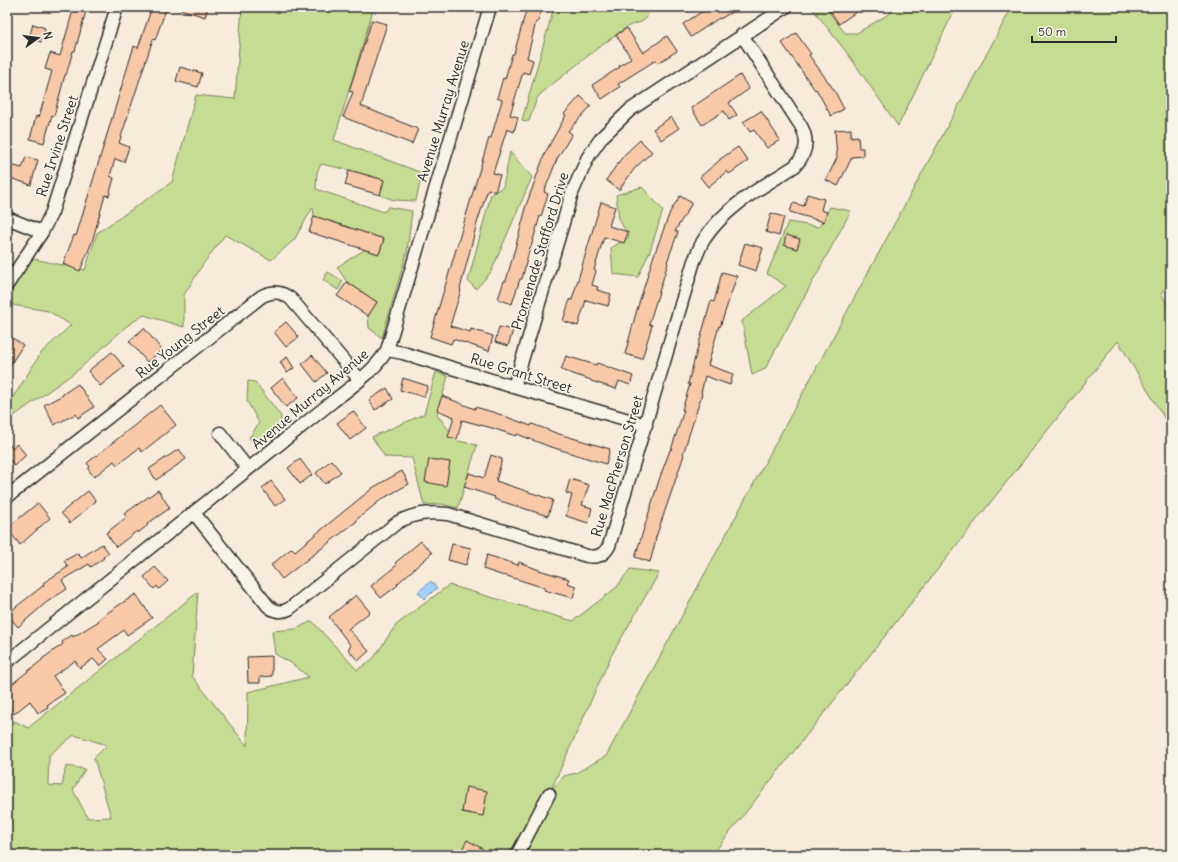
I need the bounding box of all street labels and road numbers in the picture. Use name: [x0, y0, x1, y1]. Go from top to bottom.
street label: Avenue Murray Avenue: [413, 38, 473, 184]
street label: Rue Irvine Street: [32, 93, 82, 199]
street label: Promenade Stafford Drive: [507, 170, 573, 332]
street label: Rue Young Street: [132, 302, 228, 382]
street label: Avenue Murray Avenue: [248, 345, 372, 453]
street label: Rue Grant Street: [468, 349, 574, 397]
street label: Rue MacPherson Street: [587, 393, 647, 539]

